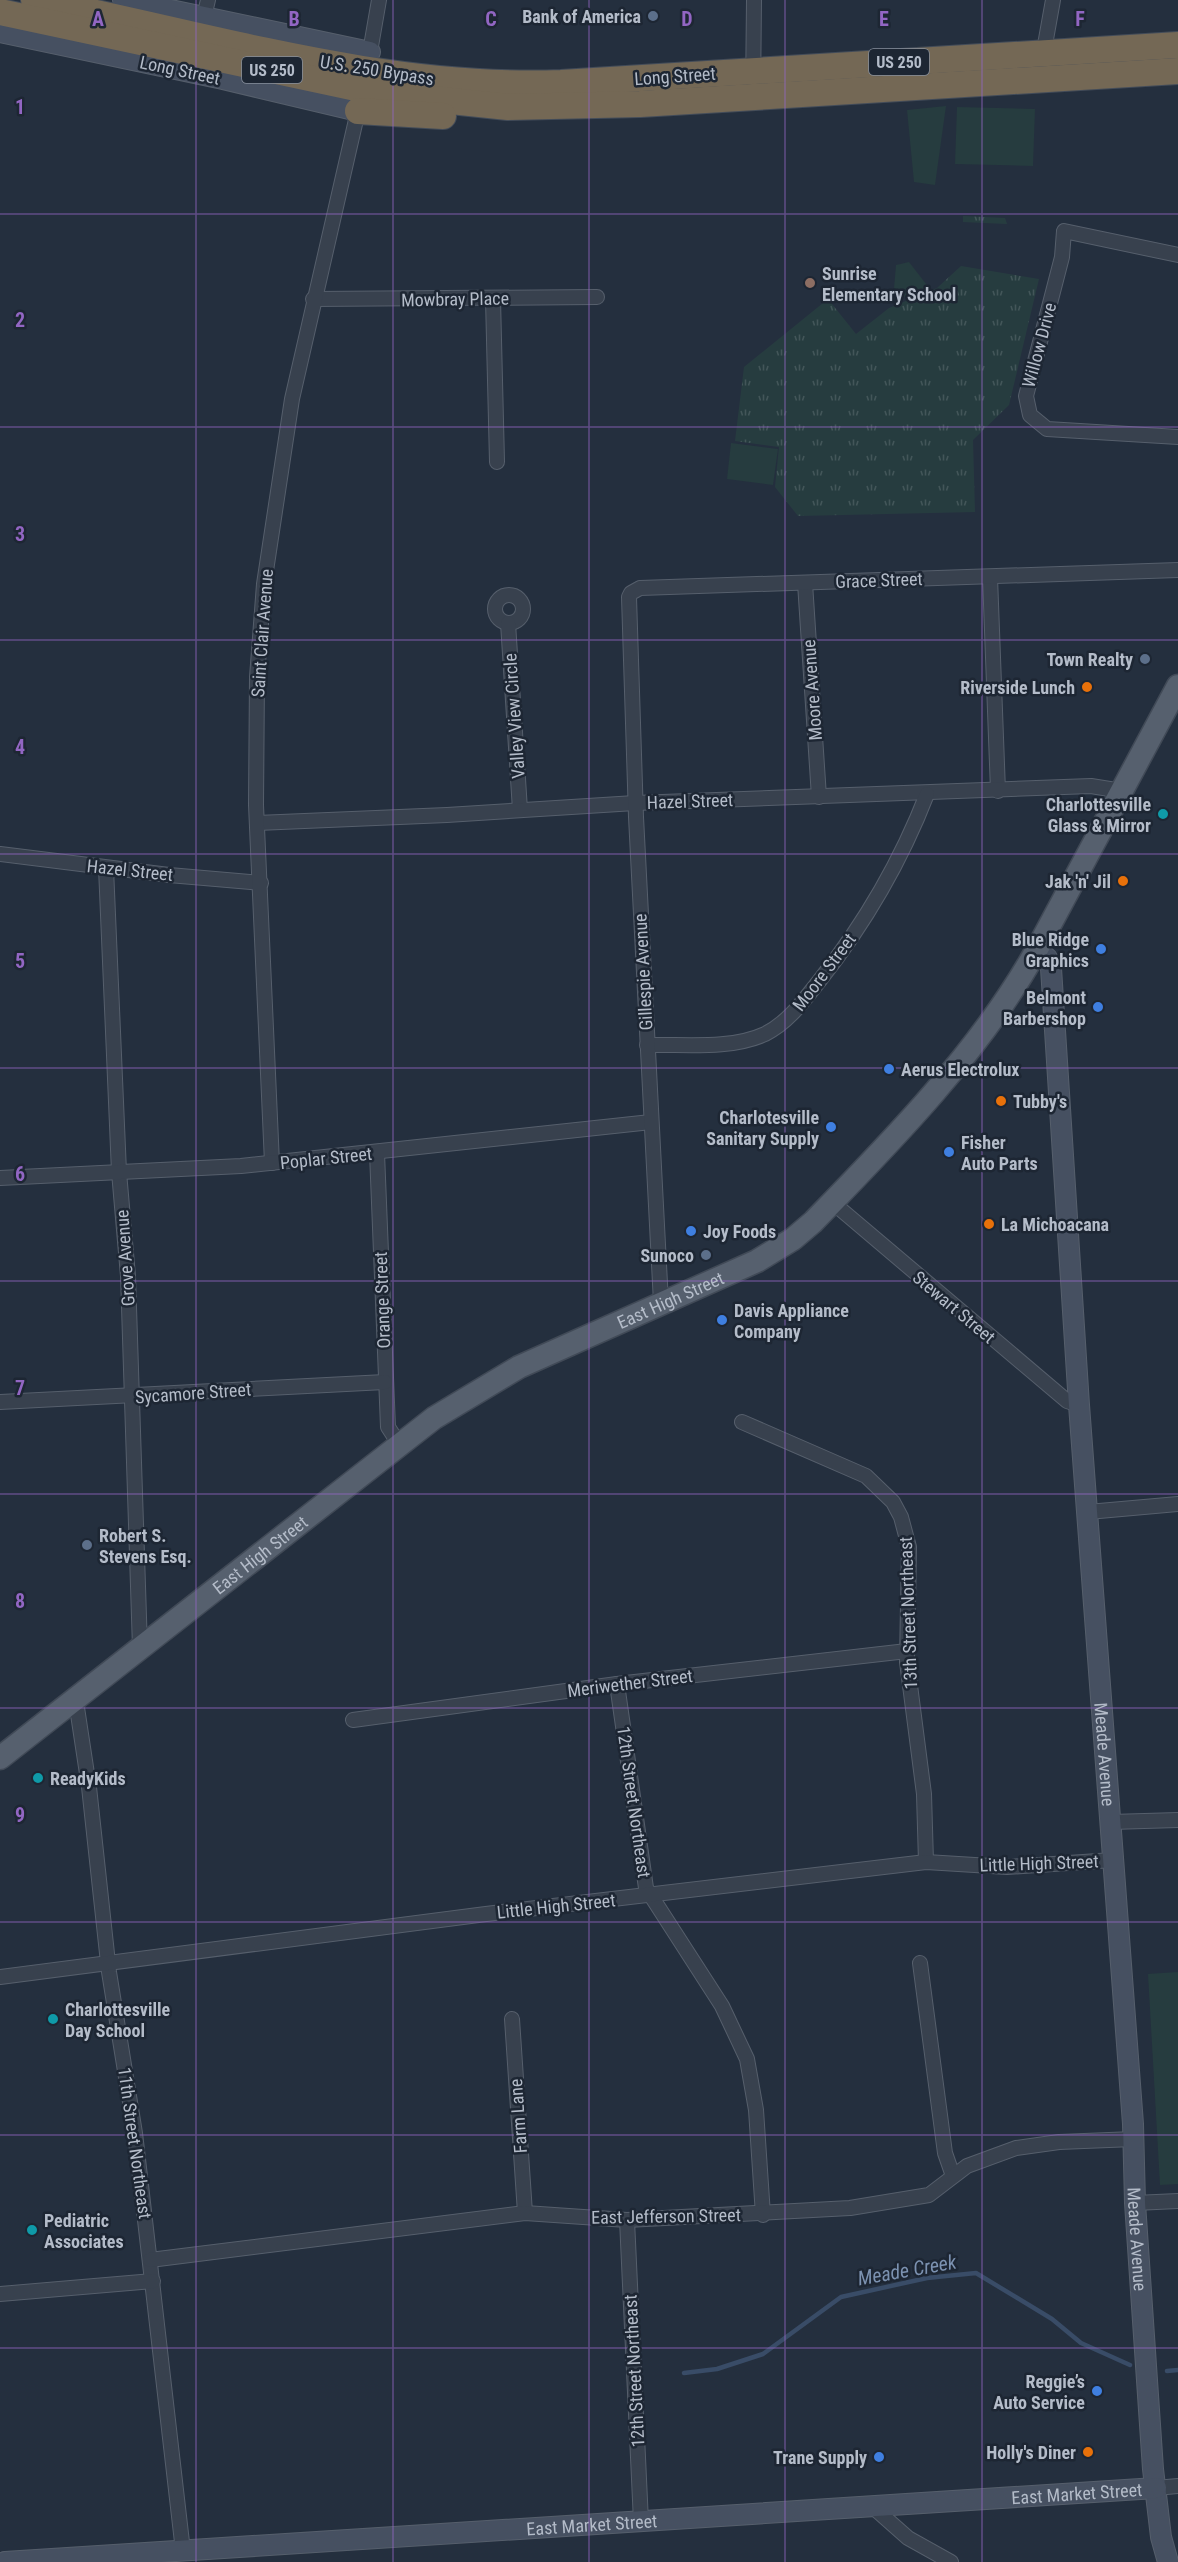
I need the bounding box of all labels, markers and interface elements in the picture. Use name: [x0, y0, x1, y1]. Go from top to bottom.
place label: Bank of America: [522, 6, 641, 27]
text: A: [92, 7, 104, 31]
text: B: [288, 7, 300, 31]
text: C: [485, 7, 497, 31]
text: D: [681, 7, 693, 31]
text: E: [879, 7, 889, 31]
text: F: [1075, 7, 1085, 31]
marker: Bank of America: [646, 9, 660, 23]
road number: US 250: [869, 49, 929, 75]
street label: Long Street: [138, 51, 222, 89]
street label: U.S. 250 Bypass: [319, 51, 435, 89]
road number: US 250: [242, 57, 302, 83]
street label: Long Street: [634, 63, 716, 89]
text: 1: [15, 95, 25, 119]
place label: Sunrise Elementary School: [822, 263, 956, 305]
marker: Sunrise Elementary School: [803, 276, 817, 290]
street label: Mowbray Place: [401, 288, 509, 310]
street label: Willow Drive: [1018, 300, 1060, 390]
text: 2: [15, 308, 25, 332]
text: 3: [15, 522, 25, 546]
street label: Saint Clair Avenue: [247, 568, 277, 698]
street label: Grace Street: [835, 568, 923, 592]
street label: Moore Avenue: [798, 639, 826, 741]
place label: Town Realty: [1047, 649, 1133, 670]
marker: Town Realty: [1138, 652, 1152, 666]
street label: Valley View Circle: [499, 653, 529, 779]
place label: Riverside Lunch: [960, 677, 1075, 698]
marker: Riverside Lunch: [1080, 680, 1094, 694]
text: 4: [15, 735, 25, 759]
street label: Hazel Street: [646, 789, 734, 813]
place label: Charlottesville Glass & Mirror: [1046, 794, 1151, 836]
marker: Charlottesville Glass & Mirror: [1156, 807, 1170, 821]
street label: Hazel Street: [86, 855, 174, 885]
place label: Jak 'n' Jil: [1045, 871, 1111, 892]
marker: Jak 'n' Jil: [1116, 874, 1130, 888]
street label: Gillespie Avenue: [629, 913, 657, 1031]
street label: Moore Street: [788, 929, 860, 1015]
place label: Blue Ridge Graphics: [1012, 929, 1089, 971]
marker: Blue Ridge Graphics: [1094, 942, 1108, 956]
text: 5: [15, 949, 25, 973]
place label: Belmont Barbershop: [1003, 987, 1086, 1029]
marker: Belmont Barbershop: [1091, 1000, 1105, 1014]
place label: Aerus Electrolux: [901, 1059, 1019, 1080]
marker: Aerus Electrolux: [882, 1062, 896, 1076]
place label: Tubby's: [1013, 1091, 1067, 1112]
marker: Tubby's: [994, 1094, 1008, 1108]
place label: Charlotesville Sanitary Supply: [706, 1107, 819, 1149]
marker: Charlotesville Sanitary Supply: [824, 1120, 838, 1134]
place label: Fisher Auto Parts: [961, 1132, 1038, 1174]
street label: Poplar Street: [279, 1143, 373, 1173]
marker: Fisher Auto Parts: [942, 1145, 956, 1159]
text: 6: [15, 1162, 25, 1186]
street label: Grove Avenue: [111, 1209, 139, 1307]
place label: La Michoacana: [1001, 1214, 1109, 1235]
marker: La Michoacana: [982, 1217, 996, 1231]
place label: Joy Foods: [703, 1221, 776, 1242]
marker: Joy Foods: [684, 1224, 698, 1238]
place label: Sunoco: [640, 1245, 694, 1266]
marker: Sunoco: [699, 1248, 713, 1262]
street label: Orange Street: [370, 1251, 394, 1349]
street label: East High Street: [614, 1267, 727, 1333]
street label: Stewart Street: [909, 1267, 999, 1347]
place label: Davis Appliance Company: [734, 1300, 849, 1342]
marker: Davis Appliance Company: [715, 1313, 729, 1327]
text: 7: [15, 1376, 25, 1400]
street label: Sycamore Street: [134, 1378, 252, 1408]
street label: East High Street: [208, 1511, 311, 1598]
place label: Robert S. Stevens Esq.: [99, 1525, 192, 1567]
street label: 13th Street Northeast: [895, 1536, 921, 1690]
marker: Robert S. Stevens Esq.: [80, 1538, 94, 1552]
text: 8: [15, 1589, 25, 1613]
street label: Meriwether Street: [566, 1665, 694, 1701]
street label: Meade Avenue: [1091, 1702, 1120, 1807]
street label: 12th Street Northeast: [613, 1725, 655, 1879]
place label: ReadyKids: [50, 1768, 126, 1789]
marker: ReadyKids: [31, 1771, 45, 1785]
text: 9: [15, 1803, 25, 1827]
street label: Little High Street: [979, 1850, 1099, 1876]
street label: Little High Street: [496, 1889, 616, 1923]
place label: Charlottesville Day School: [65, 1999, 171, 2041]
marker: Charlottesville Day School: [46, 2012, 60, 2026]
street label: 11th Street Northeast: [114, 2066, 156, 2220]
street label: Farm Lane: [505, 2078, 531, 2154]
street label: Meade Avenue: [1124, 2187, 1151, 2292]
street label: East Jefferson Street: [591, 2204, 741, 2228]
place label: Pediatric Associates: [44, 2210, 124, 2252]
marker: Pediatric Associates: [25, 2223, 39, 2237]
water label: Meade Creek: [856, 2249, 960, 2290]
street label: 12th Street Northeast: [620, 2294, 648, 2448]
place label: Reggie’s Auto Service: [993, 2371, 1085, 2413]
marker: Reggie’s Auto Service: [1090, 2384, 1104, 2398]
place label: Holly's Diner: [986, 2442, 1076, 2463]
marker: Holly's Diner: [1081, 2445, 1095, 2459]
place label: Trane Supply: [773, 2447, 867, 2468]
marker: Trane Supply: [872, 2450, 886, 2464]
street label: East Market Street: [1011, 2478, 1143, 2508]
street label: East Market Street: [526, 2510, 658, 2539]

